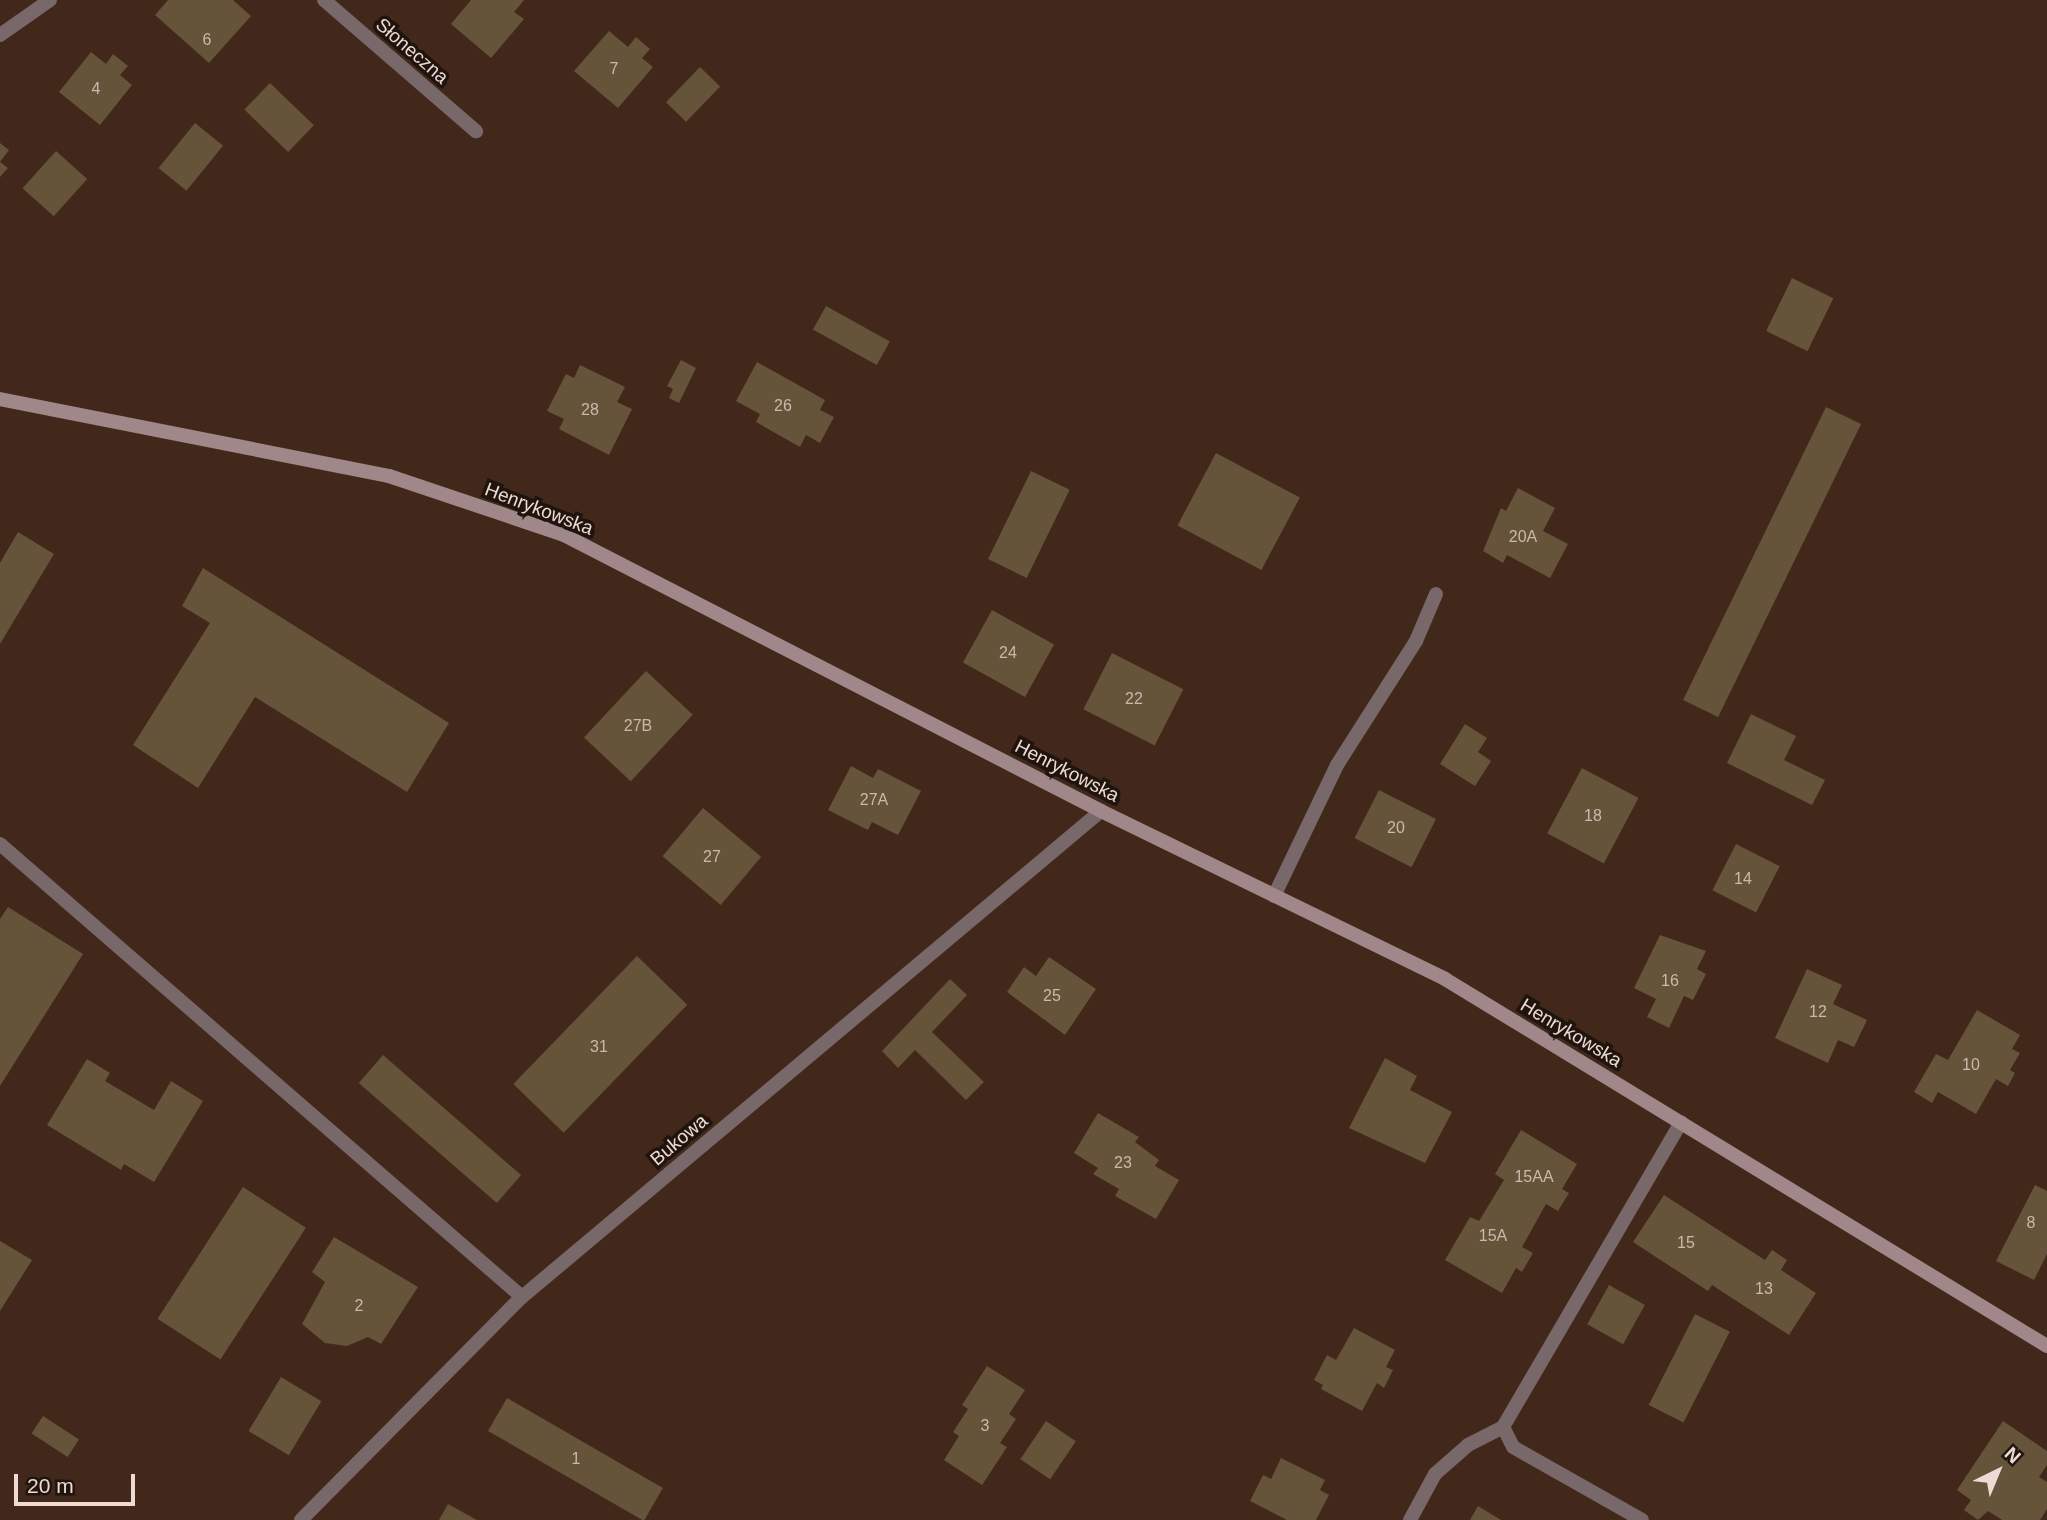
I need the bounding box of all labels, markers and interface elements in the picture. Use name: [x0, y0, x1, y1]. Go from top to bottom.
street label: Słoneczna: [371, 13, 453, 89]
house number: 6: [203, 30, 211, 50]
house number: 7: [610, 59, 618, 79]
house number: 4: [92, 79, 100, 99]
house number: 26: [774, 396, 792, 416]
house number: 28: [581, 400, 599, 420]
street label: Henrykowska: [482, 478, 596, 540]
house number: 20A: [1509, 527, 1537, 547]
house number: 24: [999, 643, 1017, 663]
house number: 22: [1125, 689, 1143, 709]
house number: 27B: [624, 716, 652, 736]
street label: Henrykowska: [1011, 735, 1123, 807]
house number: 27A: [860, 790, 888, 810]
house number: 18: [1584, 806, 1602, 826]
house number: 20: [1387, 818, 1405, 838]
house number: 27: [703, 847, 721, 867]
house number: 14: [1734, 869, 1752, 889]
house number: 16: [1661, 971, 1679, 991]
house number: 25: [1043, 986, 1061, 1006]
street label: Henrykowska: [1516, 994, 1626, 1072]
house number: 12: [1809, 1002, 1827, 1022]
house number: 31: [590, 1037, 608, 1057]
house number: 10: [1962, 1055, 1980, 1075]
street label: Bukowa: [646, 1110, 712, 1170]
house number: 23: [1114, 1153, 1132, 1173]
house number: 15AA: [1514, 1167, 1554, 1187]
house number: 8: [2027, 1213, 2035, 1233]
house number: 15A: [1479, 1226, 1507, 1246]
house number: 15: [1677, 1233, 1695, 1253]
house number: 13: [1755, 1279, 1773, 1299]
house number: 2: [355, 1296, 363, 1316]
house number: 3: [981, 1416, 989, 1436]
north arrow: [1963, 1436, 2033, 1506]
text: N: [2000, 1443, 2025, 1468]
house number: 1: [572, 1449, 580, 1469]
scale bar: [18, 1460, 138, 1504]
text: 20 m: [27, 1474, 74, 1497]

